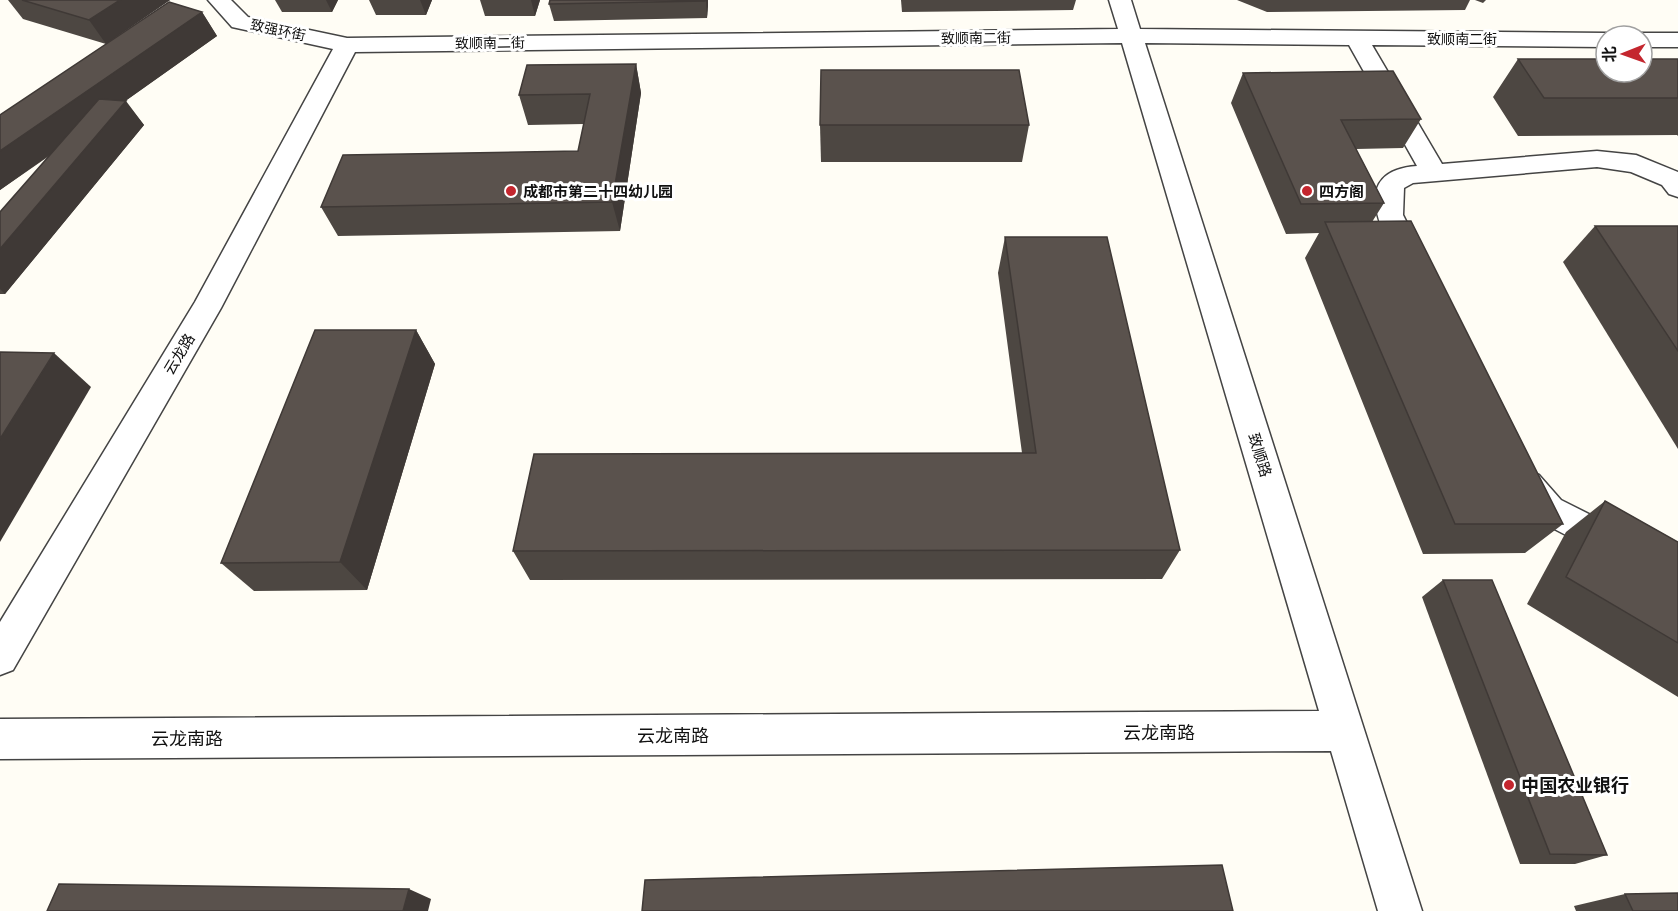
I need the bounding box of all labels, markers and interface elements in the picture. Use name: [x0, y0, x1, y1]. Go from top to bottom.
street label: 致强环街: [249, 15, 307, 45]
north arrow: [1594, 24, 1654, 84]
street label: 致顺南二街: [941, 28, 1011, 48]
street label: 致顺南二街: [1427, 30, 1497, 48]
street label: 致顺南二街: [455, 33, 525, 53]
text: 北: [1599, 46, 1619, 62]
place label: 成都市第二十四幼儿园: [523, 182, 673, 201]
place label: 四方阁: [1319, 182, 1364, 201]
marker: 成都市第二十四幼儿园: [504, 184, 518, 198]
marker: 四方阁: [1300, 184, 1314, 198]
street label: 云龙路: [159, 330, 199, 378]
street label: 致顺路: [1244, 431, 1276, 479]
street label: 云龙南路: [1123, 721, 1195, 744]
street label: 云龙南路: [637, 724, 709, 747]
street label: 云龙南路: [151, 727, 223, 750]
place label: 中国农业银行: [1521, 774, 1629, 797]
marker: 中国农业银行: [1502, 778, 1516, 792]

